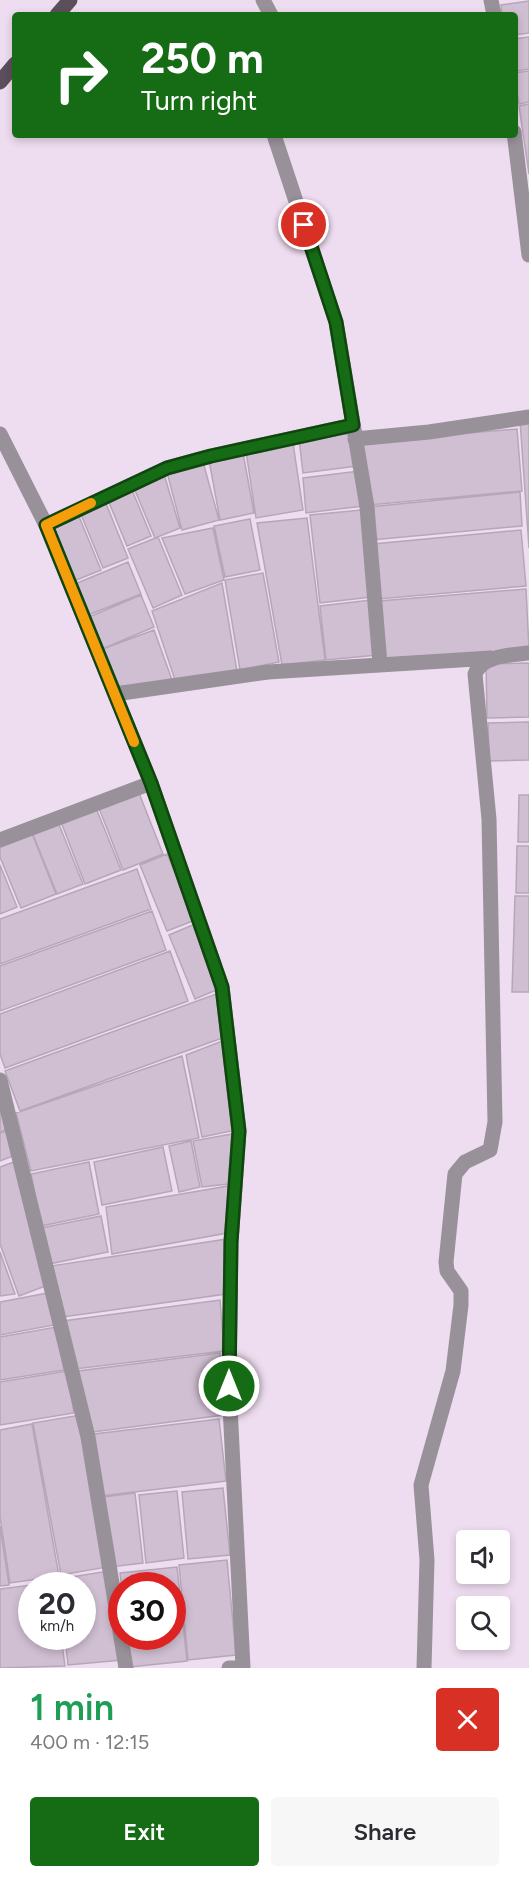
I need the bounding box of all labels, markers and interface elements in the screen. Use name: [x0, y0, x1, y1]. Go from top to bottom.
text: 250 m: [141, 33, 264, 84]
icon: right: [42, 36, 120, 114]
text: Turn right: [141, 84, 257, 117]
pin: [278, 199, 329, 250]
icon: arrive: [287, 208, 320, 241]
position arrow: [197, 1354, 261, 1418]
map controls: [456, 1530, 510, 1650]
button: sound: [456, 1530, 510, 1584]
speed limit sign: 30: [108, 1572, 186, 1650]
text: 20: [39, 1585, 75, 1622]
button: search: [456, 1596, 510, 1650]
text: km/h: [40, 1617, 74, 1635]
text: 1 min: [30, 1686, 114, 1729]
button: close: [436, 1688, 499, 1751]
text: 400 m · 12:15: [30, 1730, 149, 1754]
button: Exit: [30, 1797, 259, 1866]
button: Share: [271, 1797, 499, 1866]

